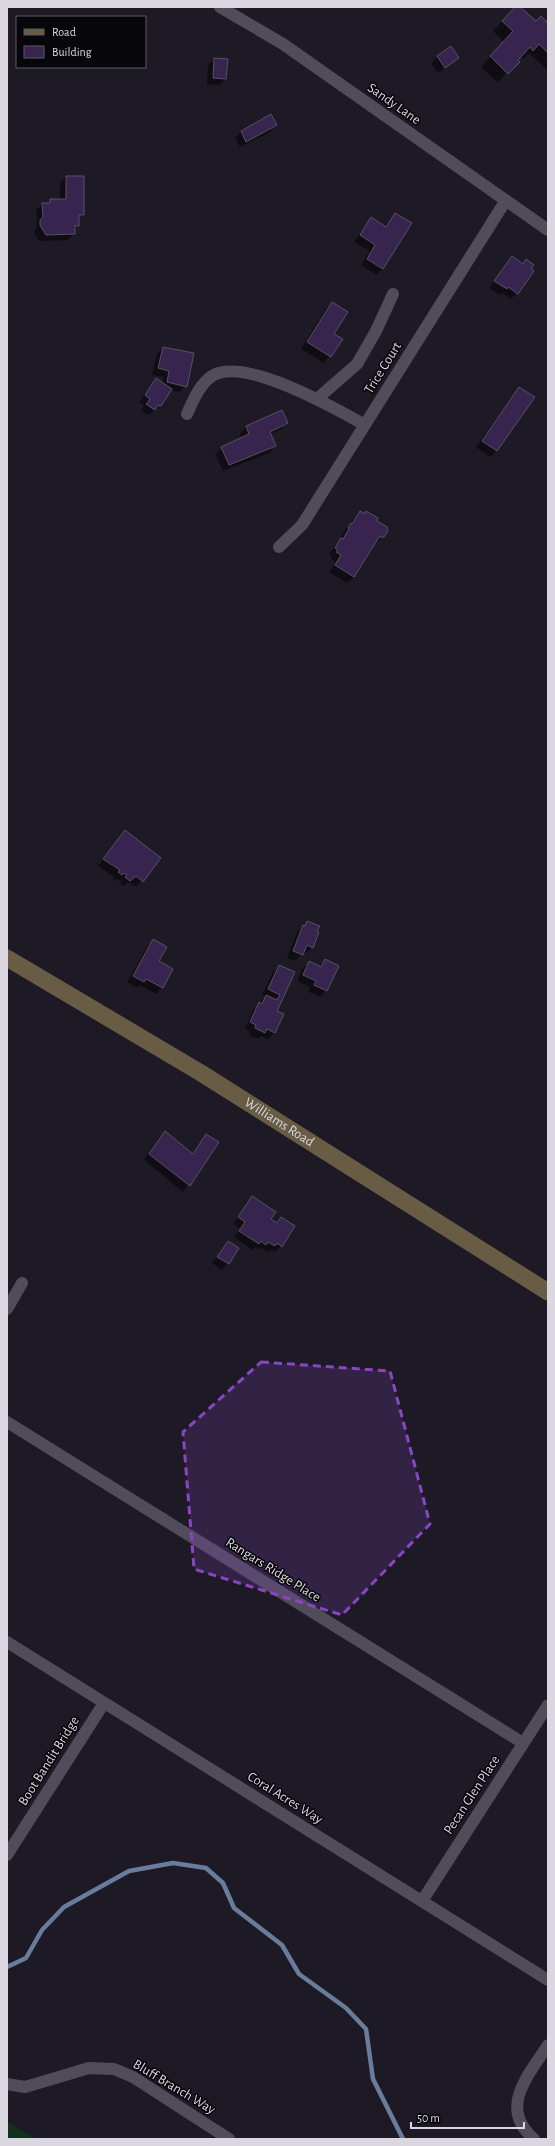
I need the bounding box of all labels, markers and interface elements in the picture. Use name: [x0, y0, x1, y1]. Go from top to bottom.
legend: [16, 16, 146, 68]
text: Road: [52, 26, 76, 38]
text: Building: [52, 46, 92, 58]
street label: Sandy Lane: [365, 81, 423, 127]
street label: Trice Court: [362, 339, 405, 396]
street label: Williams Road: [242, 1095, 316, 1149]
street label: Rangars Ridge Place: [223, 1535, 323, 1605]
street label: Boot Bandit Bridge: [16, 1714, 82, 1808]
street label: Pecan Glen Place: [441, 1753, 503, 1837]
street label: Coral Acres Way: [245, 1769, 325, 1827]
street label: Bluff Branch Way: [131, 2057, 218, 2117]
scale bar: [411, 2104, 524, 2130]
text: 50 m: [417, 2112, 440, 2124]

